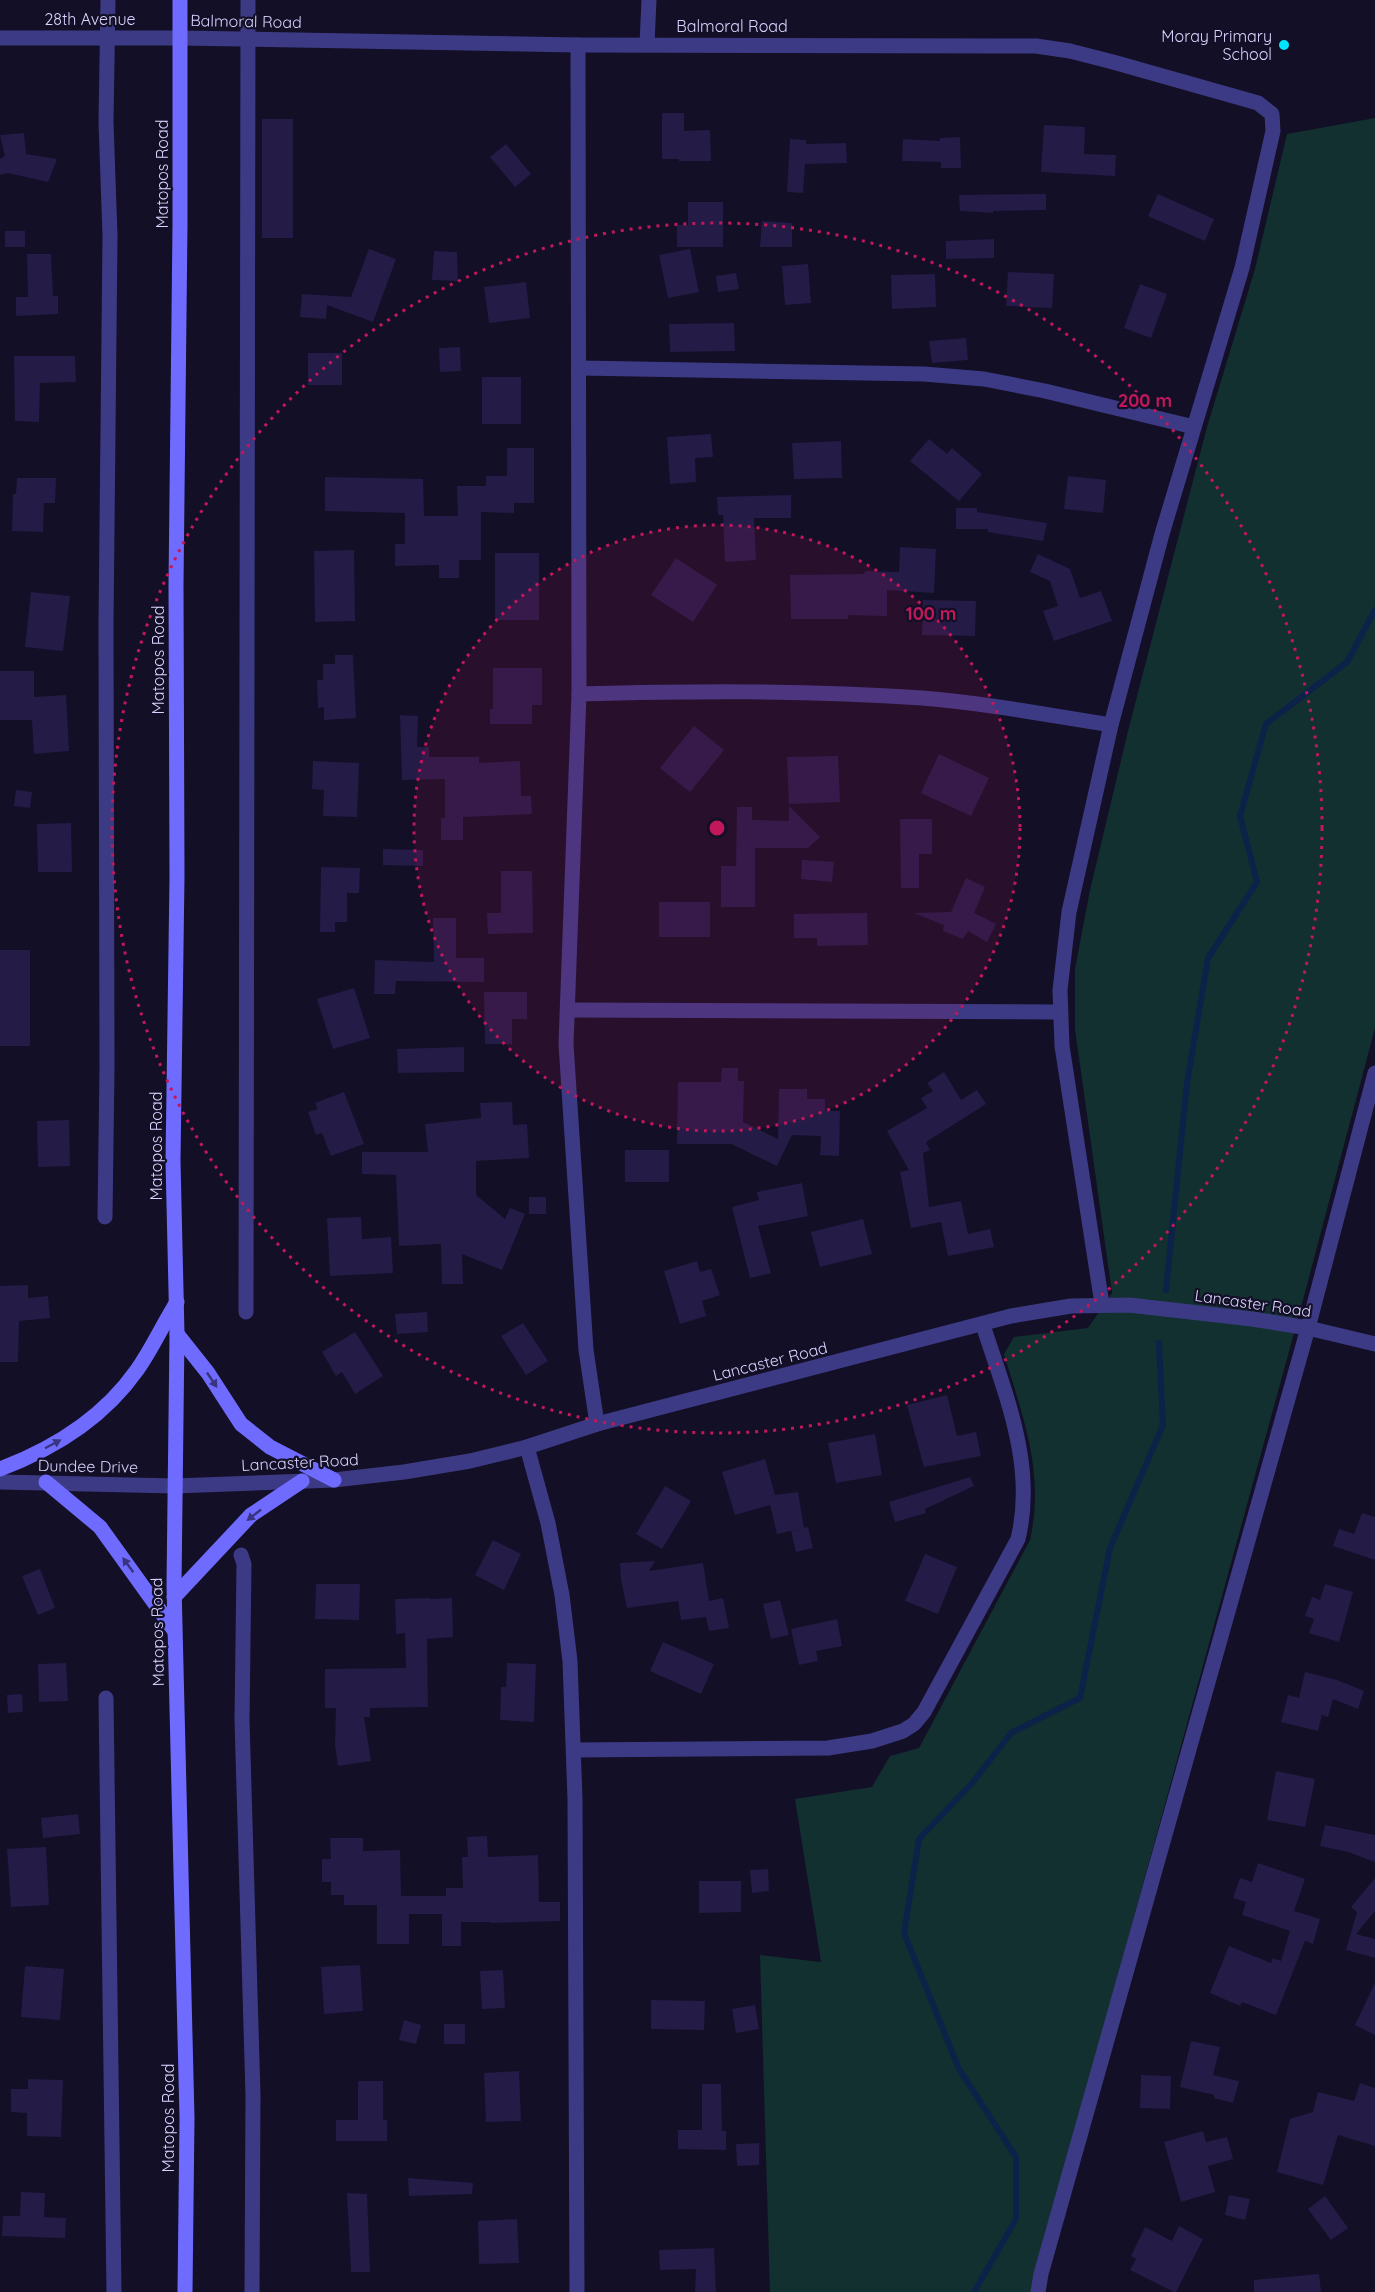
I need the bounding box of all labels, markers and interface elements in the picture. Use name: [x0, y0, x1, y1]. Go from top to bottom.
street label: 28th Avenue: [44, 9, 136, 29]
street label: Balmoral Road: [190, 10, 302, 32]
street label: Balmoral Road: [676, 16, 788, 36]
place label: Moray Primary School: [1161, 26, 1272, 64]
marker: Moray Primary School: [1277, 38, 1291, 52]
street label: Matopos Road: [152, 120, 172, 228]
text: 200 m: [1118, 389, 1172, 412]
text: 100 m: [906, 602, 956, 625]
street label: Matopos Road: [148, 606, 168, 714]
centre of rings: [707, 818, 727, 838]
street label: Matopos Road: [146, 1092, 166, 1200]
street label: Lancaster Road: [1193, 1285, 1313, 1321]
street label: Lancaster Road: [711, 1337, 829, 1385]
one-way arrow: [207, 1371, 218, 1388]
one-way arrow: [44, 1439, 61, 1449]
street label: Lancaster Road: [241, 1449, 359, 1475]
street label: Dundee Drive: [38, 1455, 138, 1477]
one-way arrow: [246, 1508, 261, 1520]
one-way arrow: [122, 1558, 134, 1574]
street label: Matopos Road: [146, 1577, 168, 1687]
street label: Matopos Road: [158, 2064, 178, 2172]

